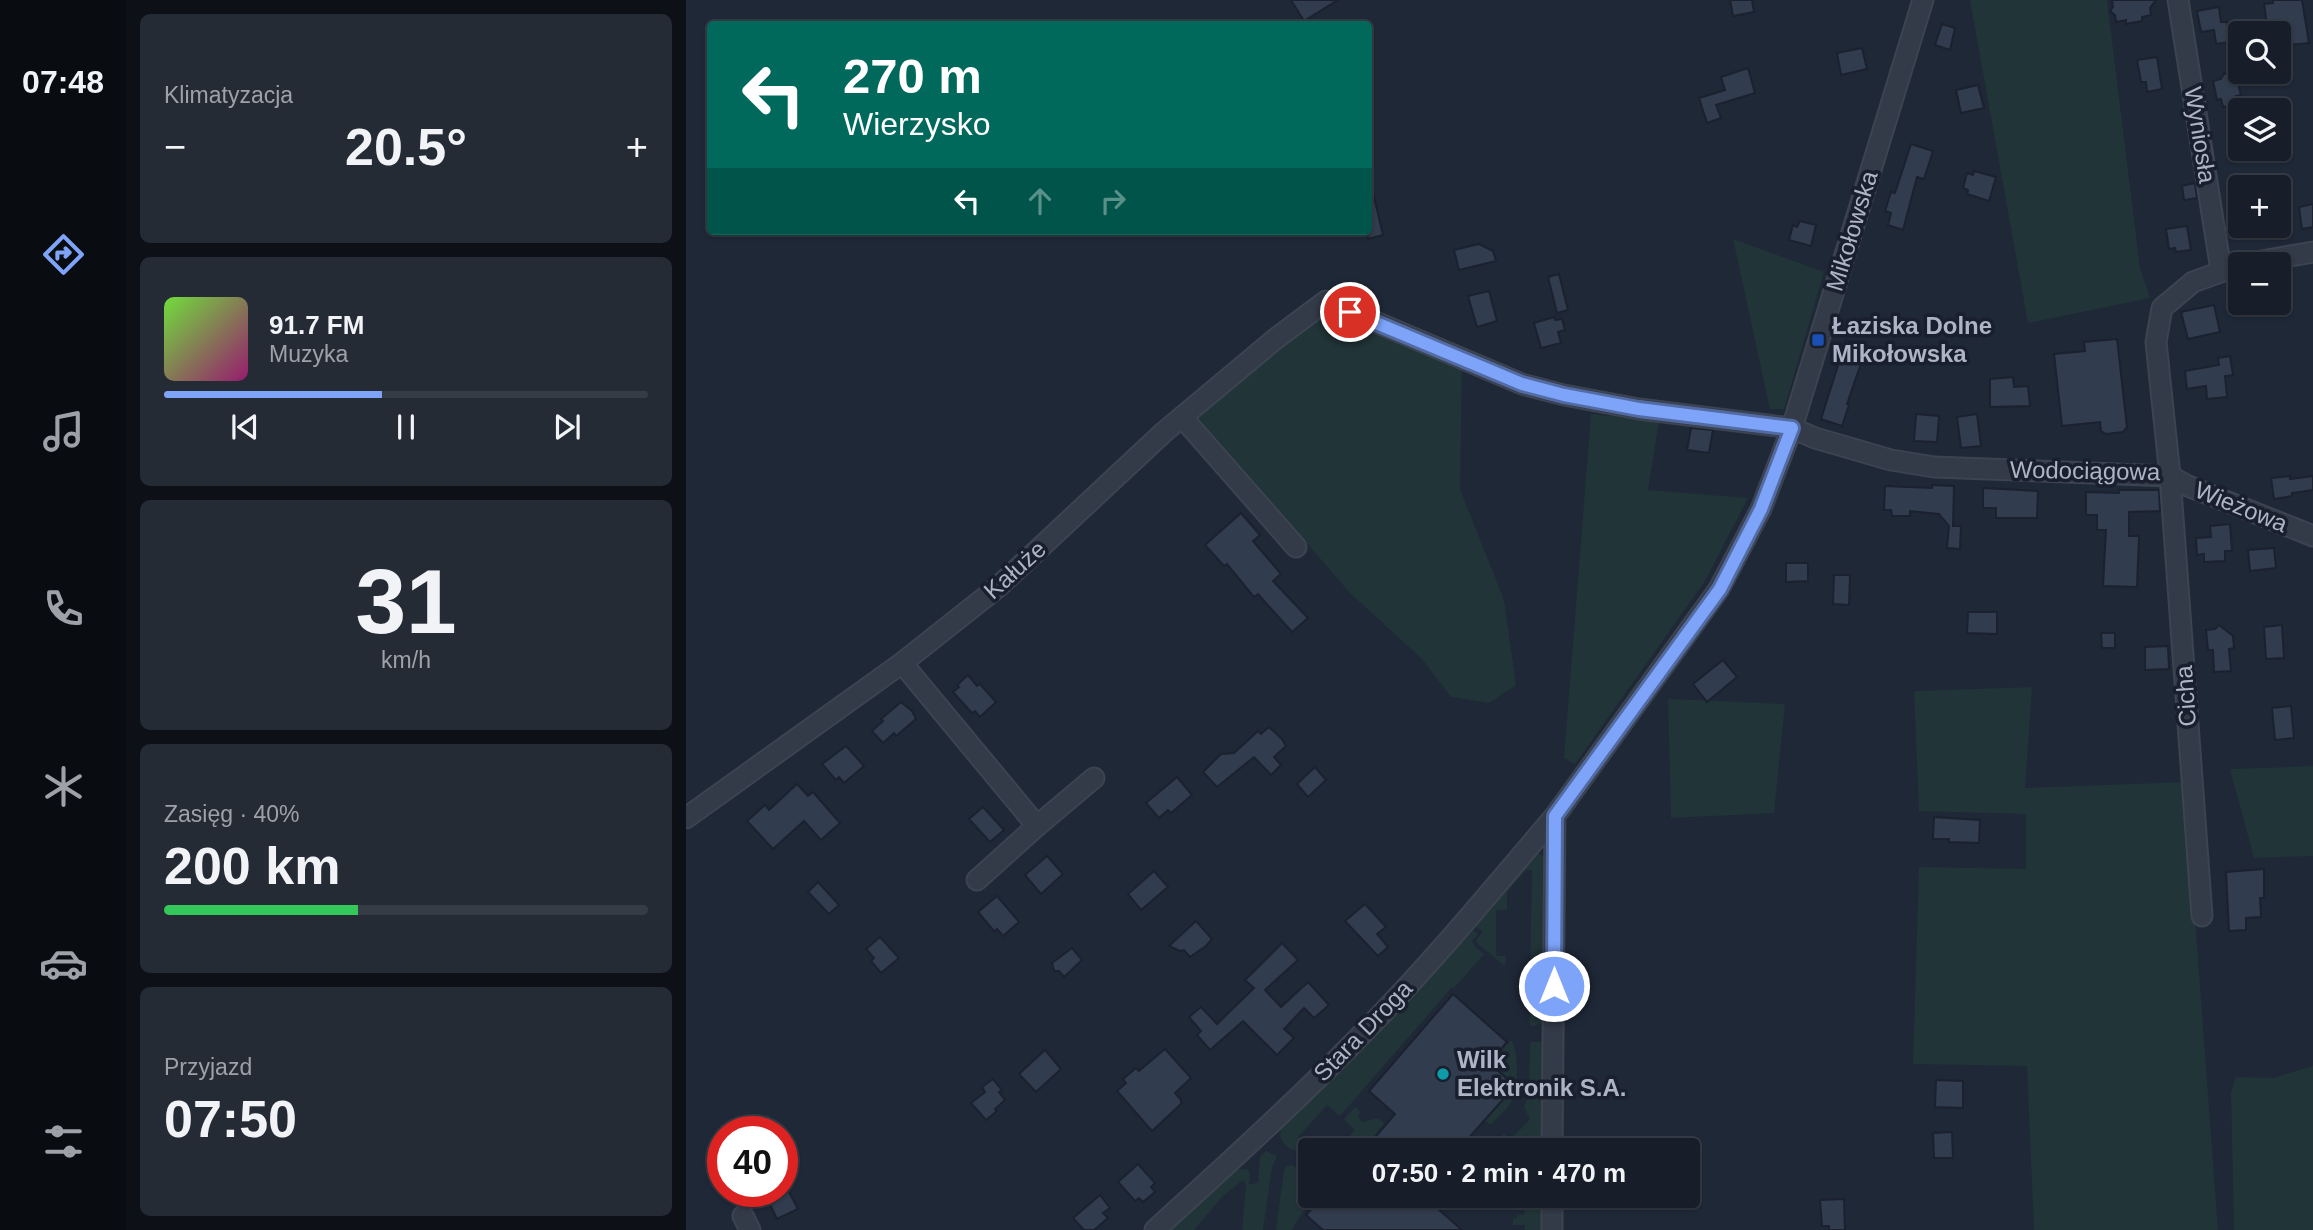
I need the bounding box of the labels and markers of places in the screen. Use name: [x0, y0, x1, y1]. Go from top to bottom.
pin: [1320, 282, 1380, 342]
place label: Łaziska Dolne Mikołowska: [1832, 312, 1992, 367]
marker: Łaziska Dolne Mikołowska: [1810, 332, 1826, 348]
place label: Wilk Elektronik S.A.: [1457, 1046, 1626, 1101]
marker: Wilk Elektronik S.A.: [1435, 1066, 1451, 1082]

